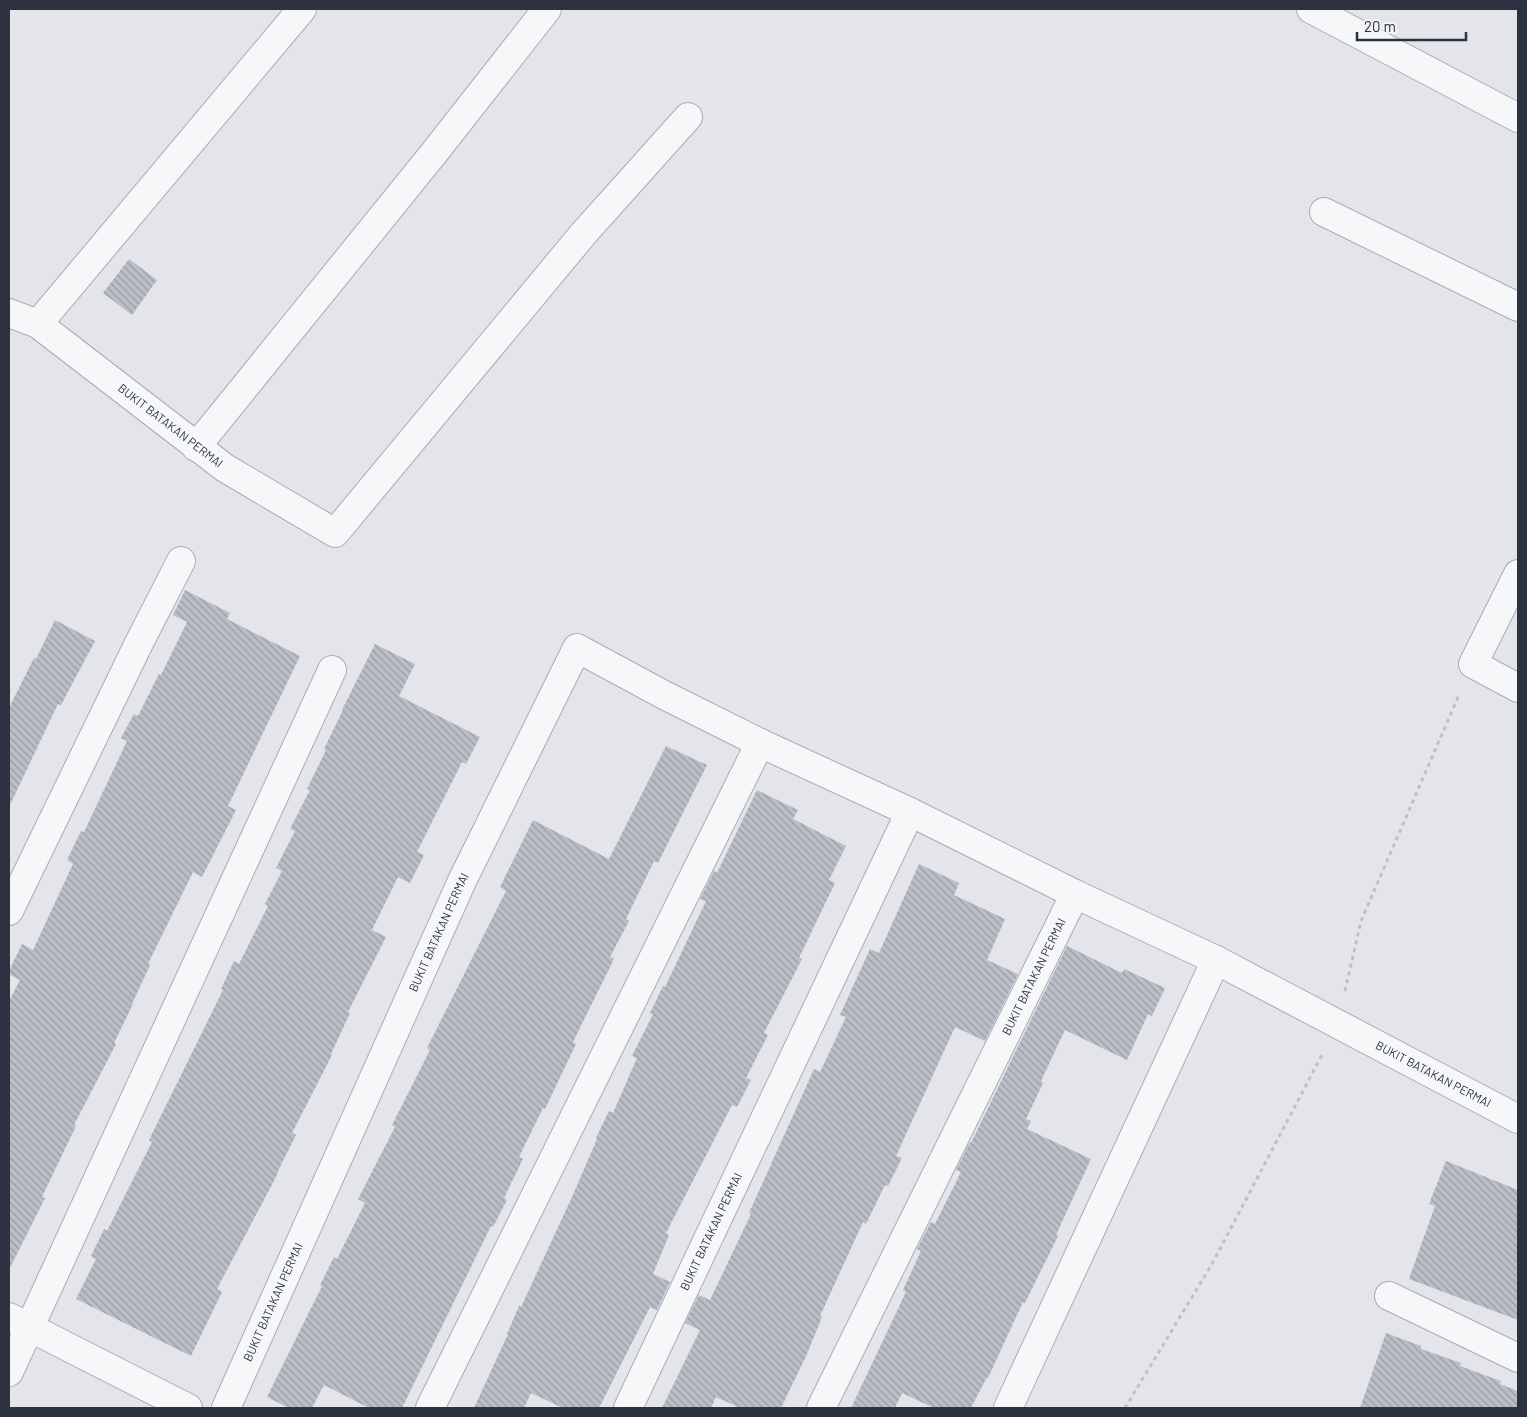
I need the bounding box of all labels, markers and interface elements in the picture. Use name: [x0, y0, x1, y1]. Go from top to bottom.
scale bar: [1357, 10, 1466, 42]
text: 20 m: [1364, 17, 1396, 35]
street label: BUKIT BATAKAN PERMAI: [116, 380, 226, 470]
street label: BUKIT BATAKAN PERMAI: [405, 870, 471, 994]
street label: BUKIT BATAKAN PERMAI: [998, 916, 1068, 1037]
street label: BUKIT BATAKAN PERMAI: [1374, 1037, 1494, 1110]
street label: BUKIT BATAKAN PERMAI: [677, 1170, 744, 1292]
street label: BUKIT BATAKAN PERMAI: [240, 1240, 305, 1363]

